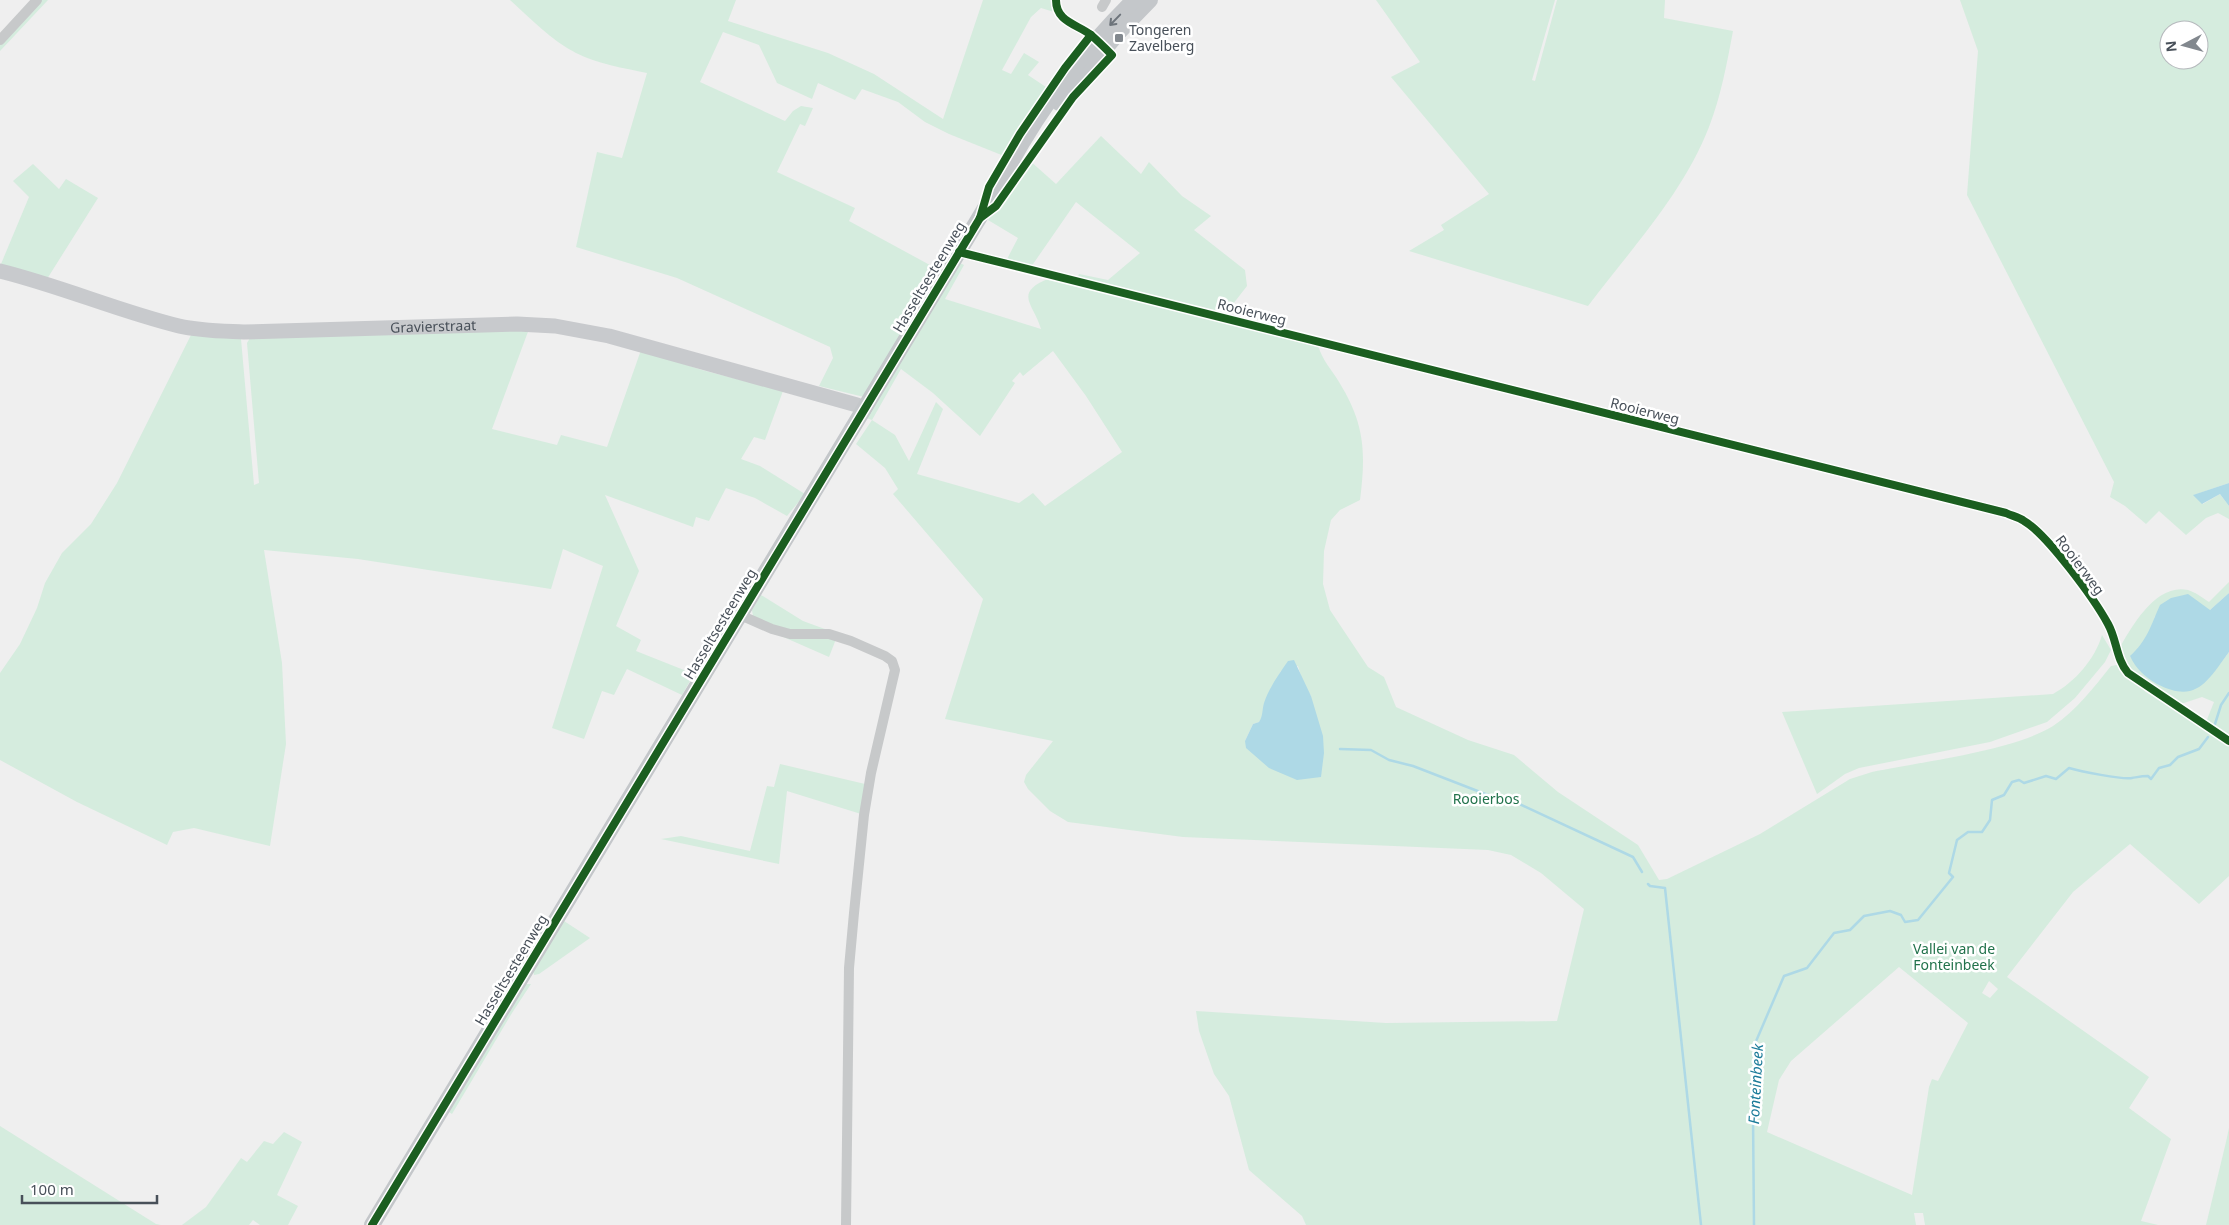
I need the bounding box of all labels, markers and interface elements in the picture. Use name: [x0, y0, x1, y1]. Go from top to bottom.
one-way arrow: [1109, 13, 1121, 25]
place label: Tongeren Zavelberg: [1129, 20, 1194, 55]
north arrow: [2159, 20, 2209, 70]
marker: Tongeren Zavelberg: [1113, 32, 1125, 44]
text: N: [2161, 40, 2181, 53]
street label: Hasseltsesteenweg: [888, 218, 969, 336]
street label: Rooierweg: [1216, 294, 1289, 329]
street label: Gravierstraat: [390, 315, 477, 337]
street label: Rooierweg: [1609, 393, 1682, 428]
street label: Rooierweg: [2052, 531, 2109, 599]
street label: Hasseltsesteenweg: [679, 565, 760, 683]
park label: Rooierbos: [1453, 789, 1520, 808]
street label: Hasseltsesteenweg: [470, 911, 551, 1029]
park label: Vallei van de Fonteinbeek: [1913, 939, 1995, 974]
water label: Fonteinbeek: [1743, 1043, 1767, 1125]
scale bar: [22, 1172, 158, 1204]
text: 100 m: [30, 1179, 74, 1199]

